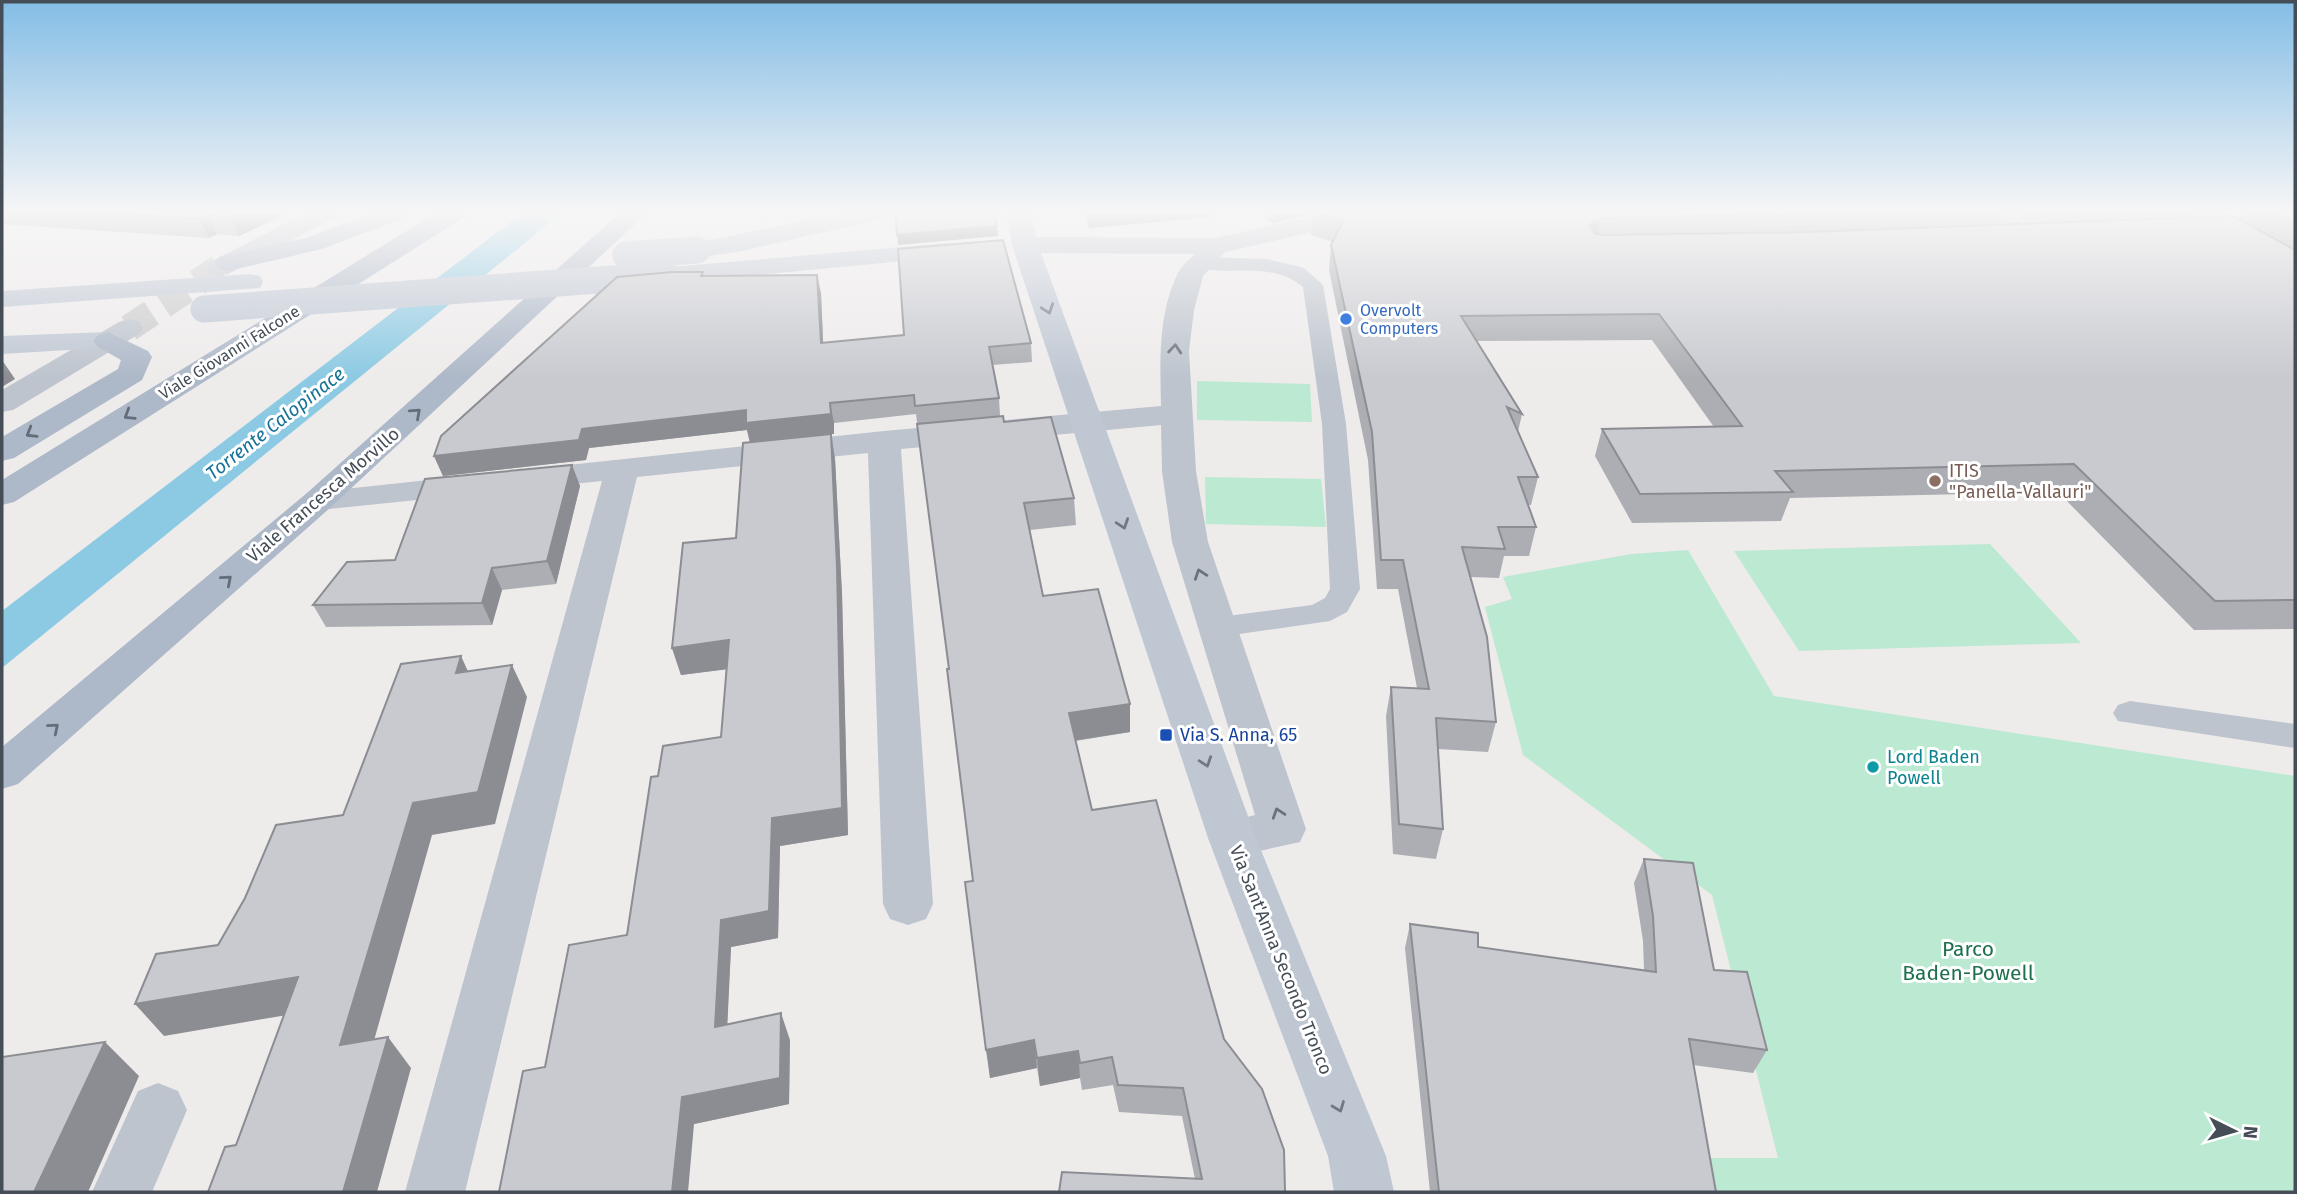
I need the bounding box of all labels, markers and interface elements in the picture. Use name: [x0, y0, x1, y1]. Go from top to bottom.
street label: Viale Giovanni Falcone: [156, 301, 303, 403]
place label: Overvolt Computers: [1360, 301, 1438, 338]
one-way arrow: [1040, 303, 1054, 315]
marker: Overvolt Computers: [1338, 311, 1354, 327]
one-way arrow: [1167, 343, 1182, 354]
water label: Torrente Calopinace: [201, 362, 349, 485]
one-way arrow: [123, 407, 136, 420]
one-way arrow: [408, 409, 421, 421]
street label: Viale Francesca Morvillo: [242, 423, 404, 567]
one-way arrow: [26, 425, 39, 438]
place label: ITIS "Panella-Vallauri": [1949, 460, 2092, 503]
marker: ITIS "Panella-Vallauri": [1927, 473, 1943, 489]
one-way arrow: [1115, 517, 1129, 530]
one-way arrow: [1194, 568, 1208, 580]
one-way arrow: [218, 576, 231, 588]
one-way arrow: [46, 724, 59, 736]
place label: Via S. Anna, 65: [1180, 724, 1297, 746]
marker: Via S. Anna, 65: [1158, 727, 1174, 743]
place label: Lord Baden Powell: [1887, 746, 1980, 789]
one-way arrow: [1198, 755, 1212, 768]
marker: Lord Baden Powell: [1865, 759, 1881, 775]
one-way arrow: [1272, 808, 1287, 820]
street label: Via Sant'Anna Secondo Tronco: [1225, 842, 1337, 1078]
park label: Parco Baden-Powell: [1902, 936, 2034, 986]
north arrow: [2199, 1096, 2269, 1166]
one-way arrow: [1331, 1100, 1345, 1112]
text: N: [2238, 1125, 2262, 1140]

